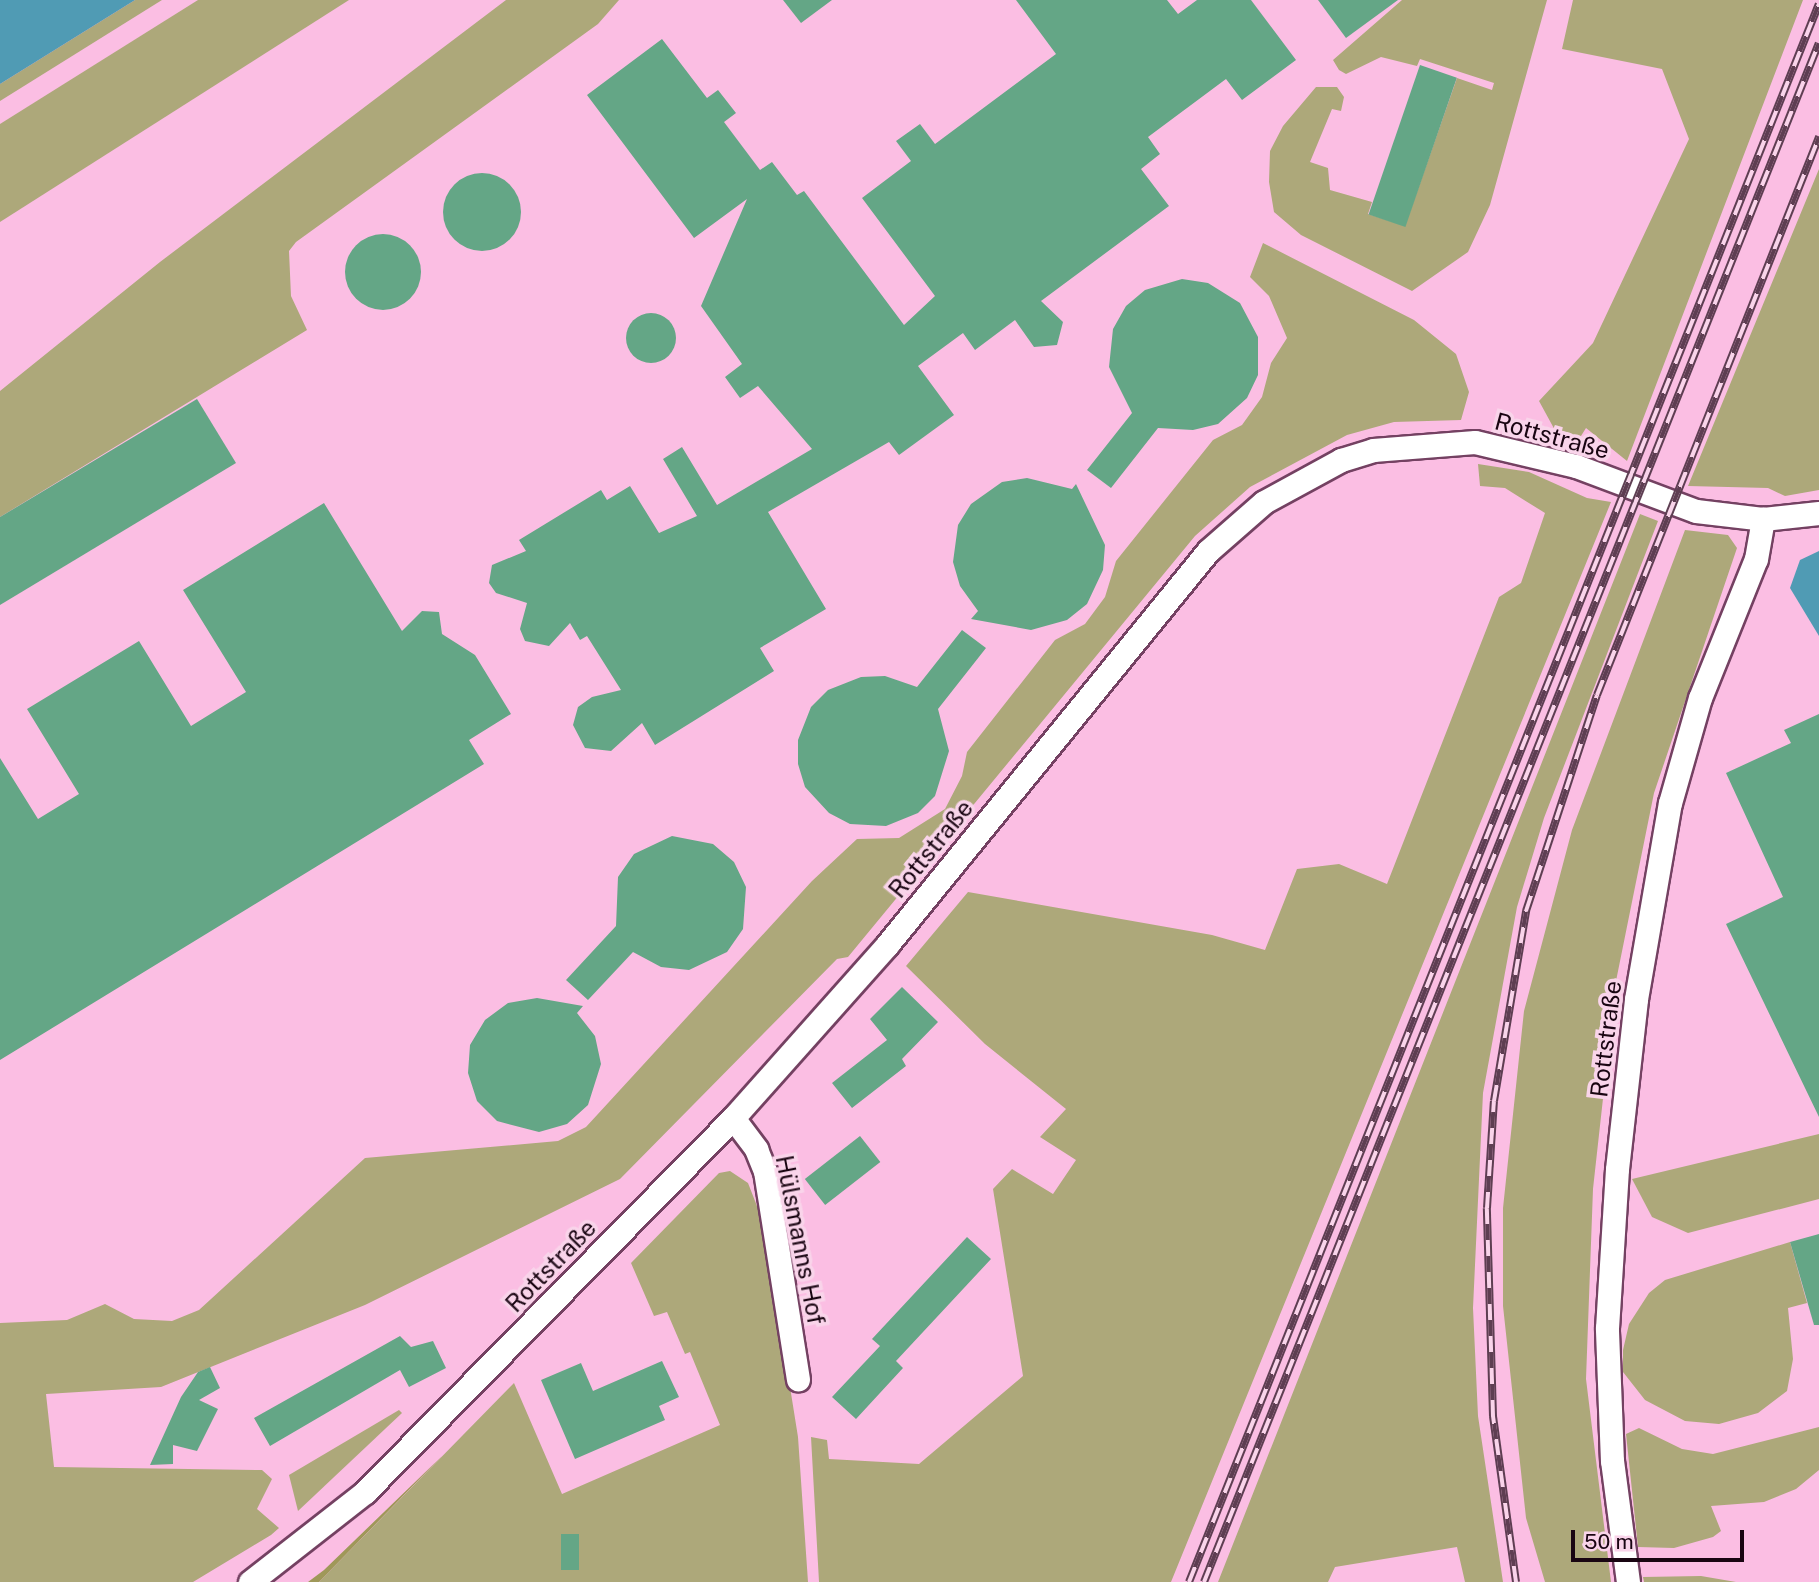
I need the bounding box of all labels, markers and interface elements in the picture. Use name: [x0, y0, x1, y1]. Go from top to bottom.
street label: Rottstraße: [1492, 407, 1612, 465]
street label: Rottstraße: [883, 794, 979, 904]
street label: Rottstraße: [1585, 979, 1627, 1099]
street label: Hülsmanns Hof: [769, 1153, 831, 1327]
street label: Rottstraße: [500, 1214, 602, 1318]
scale bar: [1574, 1516, 1747, 1560]
text: 50 m: [1584, 1529, 1634, 1554]

